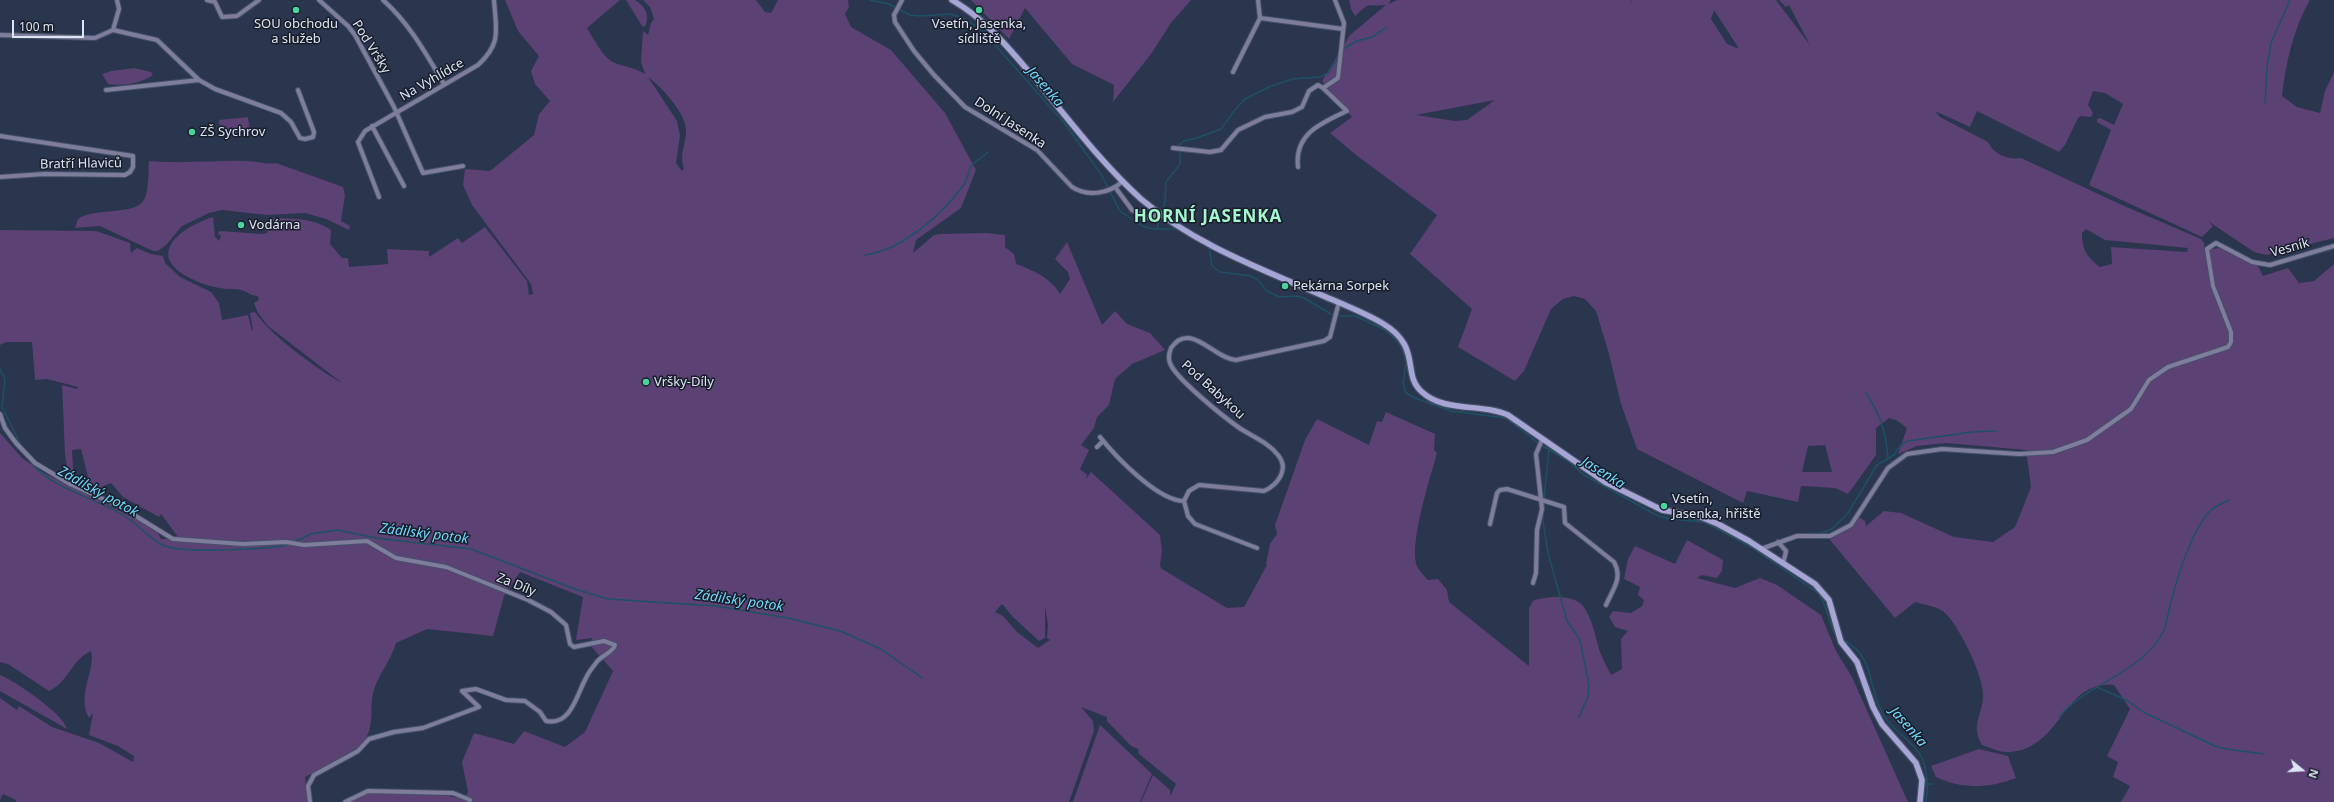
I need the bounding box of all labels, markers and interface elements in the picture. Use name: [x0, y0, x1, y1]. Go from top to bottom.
marker: SOU obchodu a služeb: [291, 5, 301, 15]
marker: Vsetín, Jasenka, sídliště: [974, 5, 984, 15]
scale bar: [14, 12, 86, 38]
place label: SOU obchodu a služeb: [254, 16, 338, 47]
place label: Vsetín, Jasenka, sídliště: [932, 16, 1026, 47]
street label: Pod Vršky: [349, 17, 393, 77]
text: 100 m: [19, 18, 54, 35]
street label: Na Vyhlídce: [397, 55, 467, 105]
water label: Jasenka: [1023, 63, 1067, 111]
street label: Dolní Jasenka: [971, 94, 1049, 152]
place label: ZŠ Sychrov: [200, 124, 265, 140]
marker: ZŠ Sychrov: [187, 127, 197, 137]
street label: Bratří Hlaviců: [40, 155, 122, 173]
district label: HORNÍ JASENKA: [1134, 207, 1282, 227]
place label: Vodárna: [249, 217, 300, 233]
marker: Vodárna: [236, 220, 246, 230]
street label: Vesník: [2269, 235, 2311, 261]
place label: Pekárna Sorpek: [1293, 278, 1389, 294]
marker: Pekárna Sorpek: [1280, 281, 1290, 291]
street label: Pod Babykou: [1178, 357, 1248, 423]
place label: Vršky-Díly: [654, 374, 714, 390]
marker: Vršky-Díly: [641, 377, 651, 387]
water label: Jasenka: [1578, 453, 1628, 493]
water label: Zádilský potok: [55, 463, 141, 521]
place label: Vsetín, Jasenka, hřiště: [1672, 491, 1761, 522]
marker: Vsetín, Jasenka, hřiště: [1659, 501, 1669, 511]
water label: Zádilský potok: [379, 520, 469, 548]
street label: Za Díly: [494, 570, 538, 600]
water label: Zádilský potok: [694, 586, 784, 616]
water label: Jasenka: [1886, 703, 1930, 751]
north arrow: [2282, 750, 2322, 790]
text: N: [2305, 767, 2322, 780]

